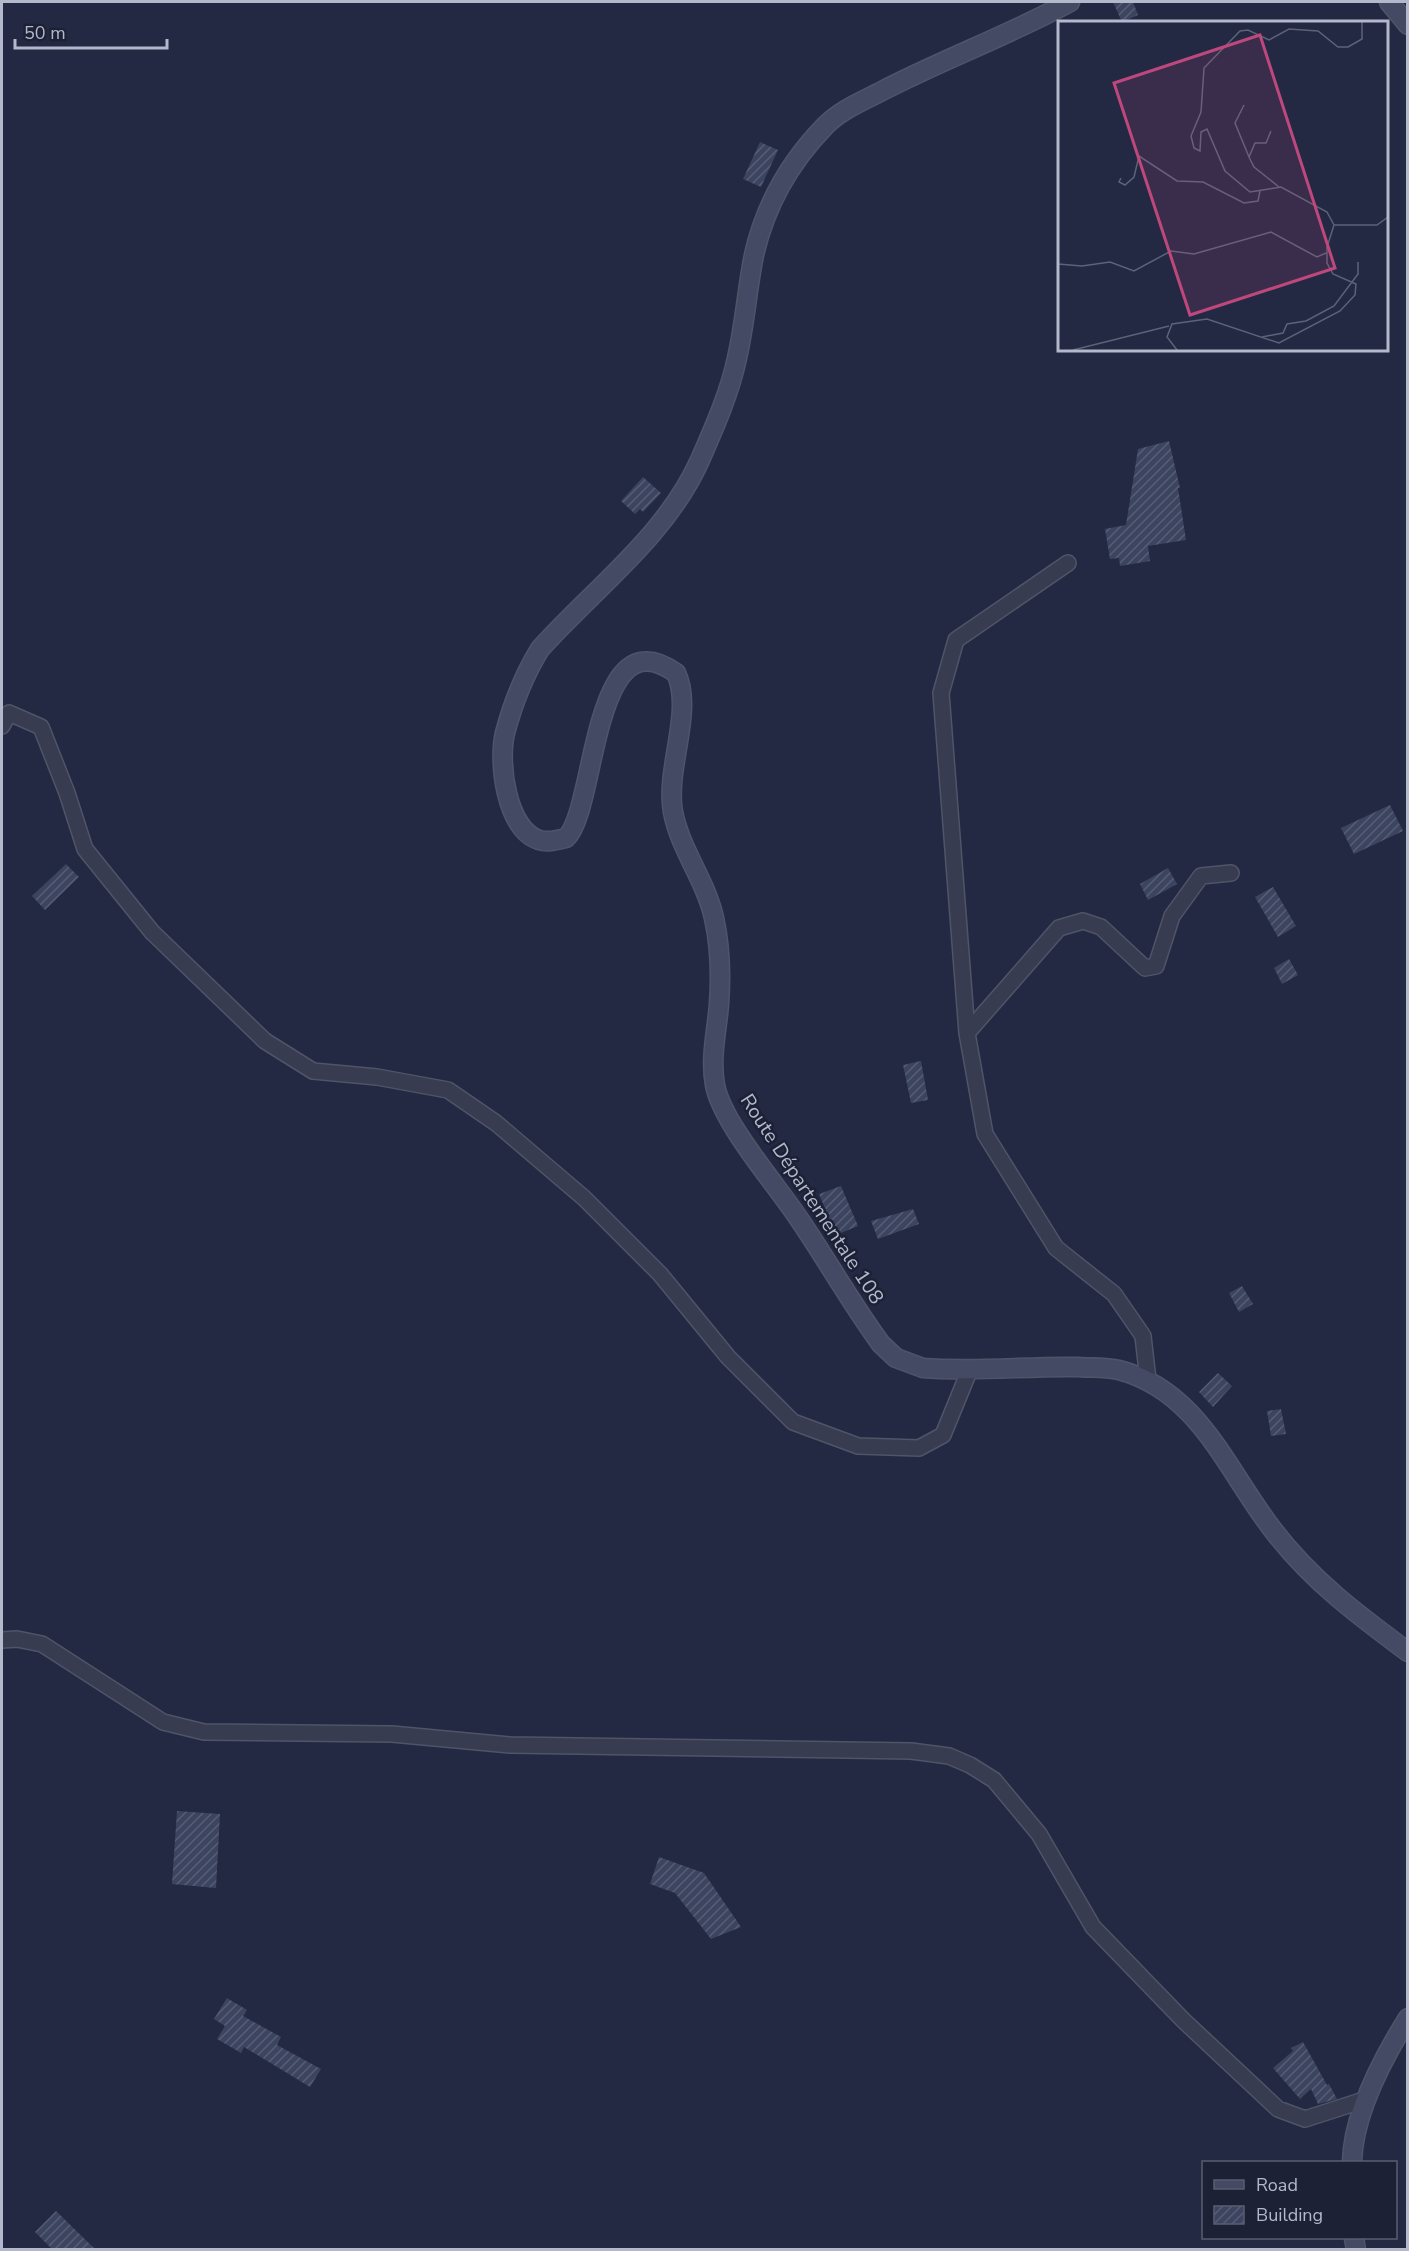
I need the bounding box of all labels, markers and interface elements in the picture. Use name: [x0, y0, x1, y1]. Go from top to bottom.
scale bar: [15, 12, 166, 50]
text: 50 m: [24, 21, 66, 45]
inset map: [1058, 21, 1388, 351]
street label: Route Départementale 108: [734, 1089, 890, 1309]
legend: [1202, 2161, 1397, 2239]
text: Road: [1256, 2173, 1298, 2197]
text: Building: [1256, 2203, 1323, 2227]

